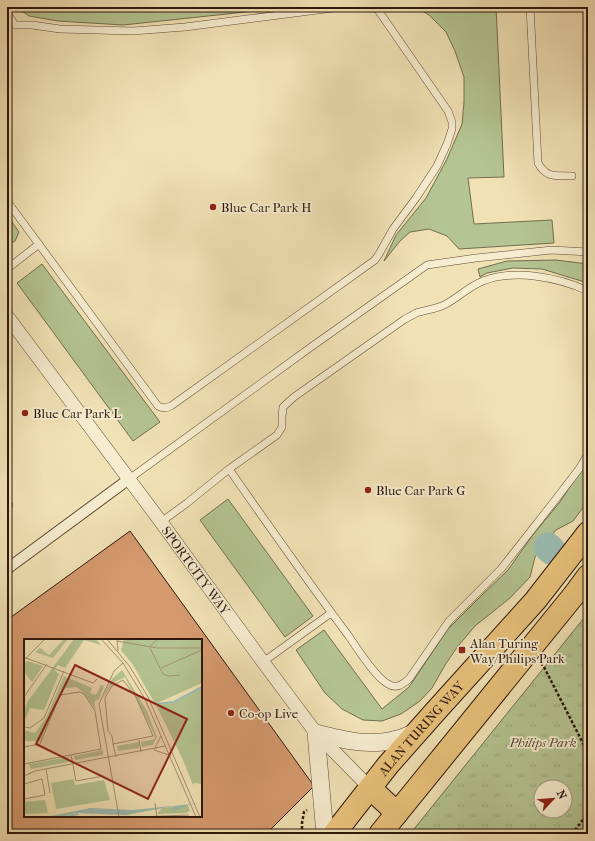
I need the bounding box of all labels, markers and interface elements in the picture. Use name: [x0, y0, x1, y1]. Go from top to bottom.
place label: Blue Car Park H: [221, 200, 311, 215]
marker: Blue Car Park H: [208, 202, 218, 212]
place label: Blue Car Park L: [33, 406, 121, 421]
marker: Blue Car Park L: [20, 408, 30, 418]
place label: Blue Car Park G: [376, 483, 465, 498]
marker: Blue Car Park G: [363, 485, 373, 495]
street label: SPORTCITY WAY: [159, 523, 234, 619]
place label: Alan Turing Way/Philips Park: [469, 636, 565, 666]
inset map: [24, 639, 202, 817]
marker: Alan Turing Way/Philips Park: [457, 645, 467, 655]
street label: ALAN TURING WAY: [375, 677, 468, 780]
place label: Co-op Live: [239, 706, 299, 721]
marker: Co-op Live: [226, 708, 236, 718]
park label: Philips Park: [508, 735, 577, 750]
north arrow: [533, 779, 573, 819]
text: N: [554, 788, 569, 802]

